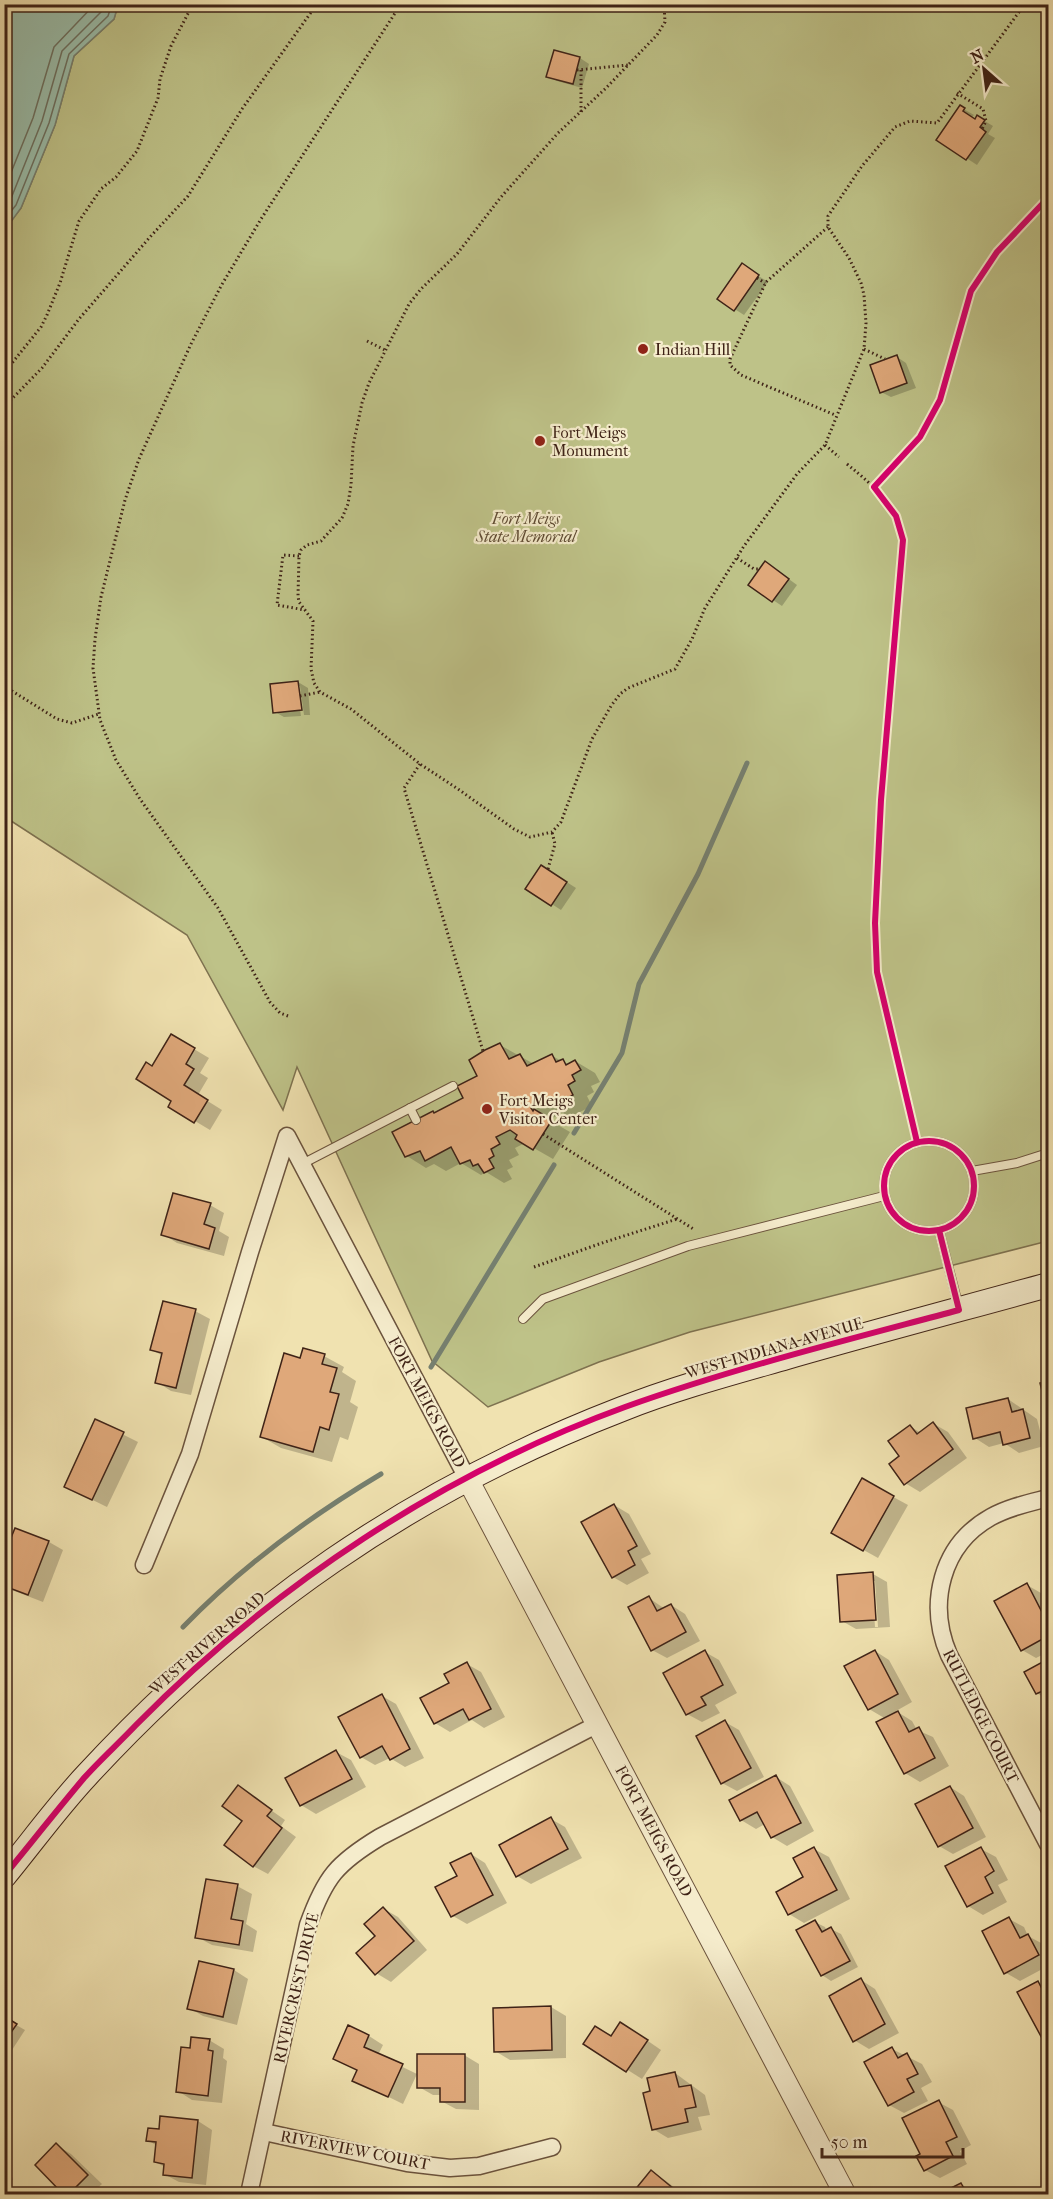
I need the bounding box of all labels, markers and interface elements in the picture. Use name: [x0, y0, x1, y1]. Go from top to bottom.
north arrow: [954, 39, 1014, 99]
text: N: [967, 45, 988, 67]
place label: Indian Hill: [655, 340, 731, 359]
marker: Indian Hill: [636, 342, 650, 356]
place label: Fort Meigs Monument: [552, 423, 629, 460]
marker: Fort Meigs Monument: [533, 434, 547, 448]
park label: Fort Meigs State Memorial: [475, 509, 578, 546]
place label: Fort Meigs Visitor Center: [498, 1091, 597, 1128]
marker: Fort Meigs Visitor Center: [480, 1102, 494, 1116]
street label: WEST INDIANA AVENUE: [682, 1313, 866, 1383]
street label: FORT MEIGS ROAD: [384, 1333, 470, 1471]
street label: WEST RIVER ROAD: [144, 1588, 269, 1699]
street label: RUTLEDGE COURT: [939, 1646, 1023, 1786]
street label: FORT MEIGS ROAD: [611, 1762, 697, 1900]
street label: RIVERCREST DRIVE: [269, 1911, 323, 2065]
scale bar: [822, 2121, 963, 2159]
street label: RIVERVIEW COURT: [279, 2126, 432, 2174]
text: 50 m: [831, 2132, 868, 2153]

